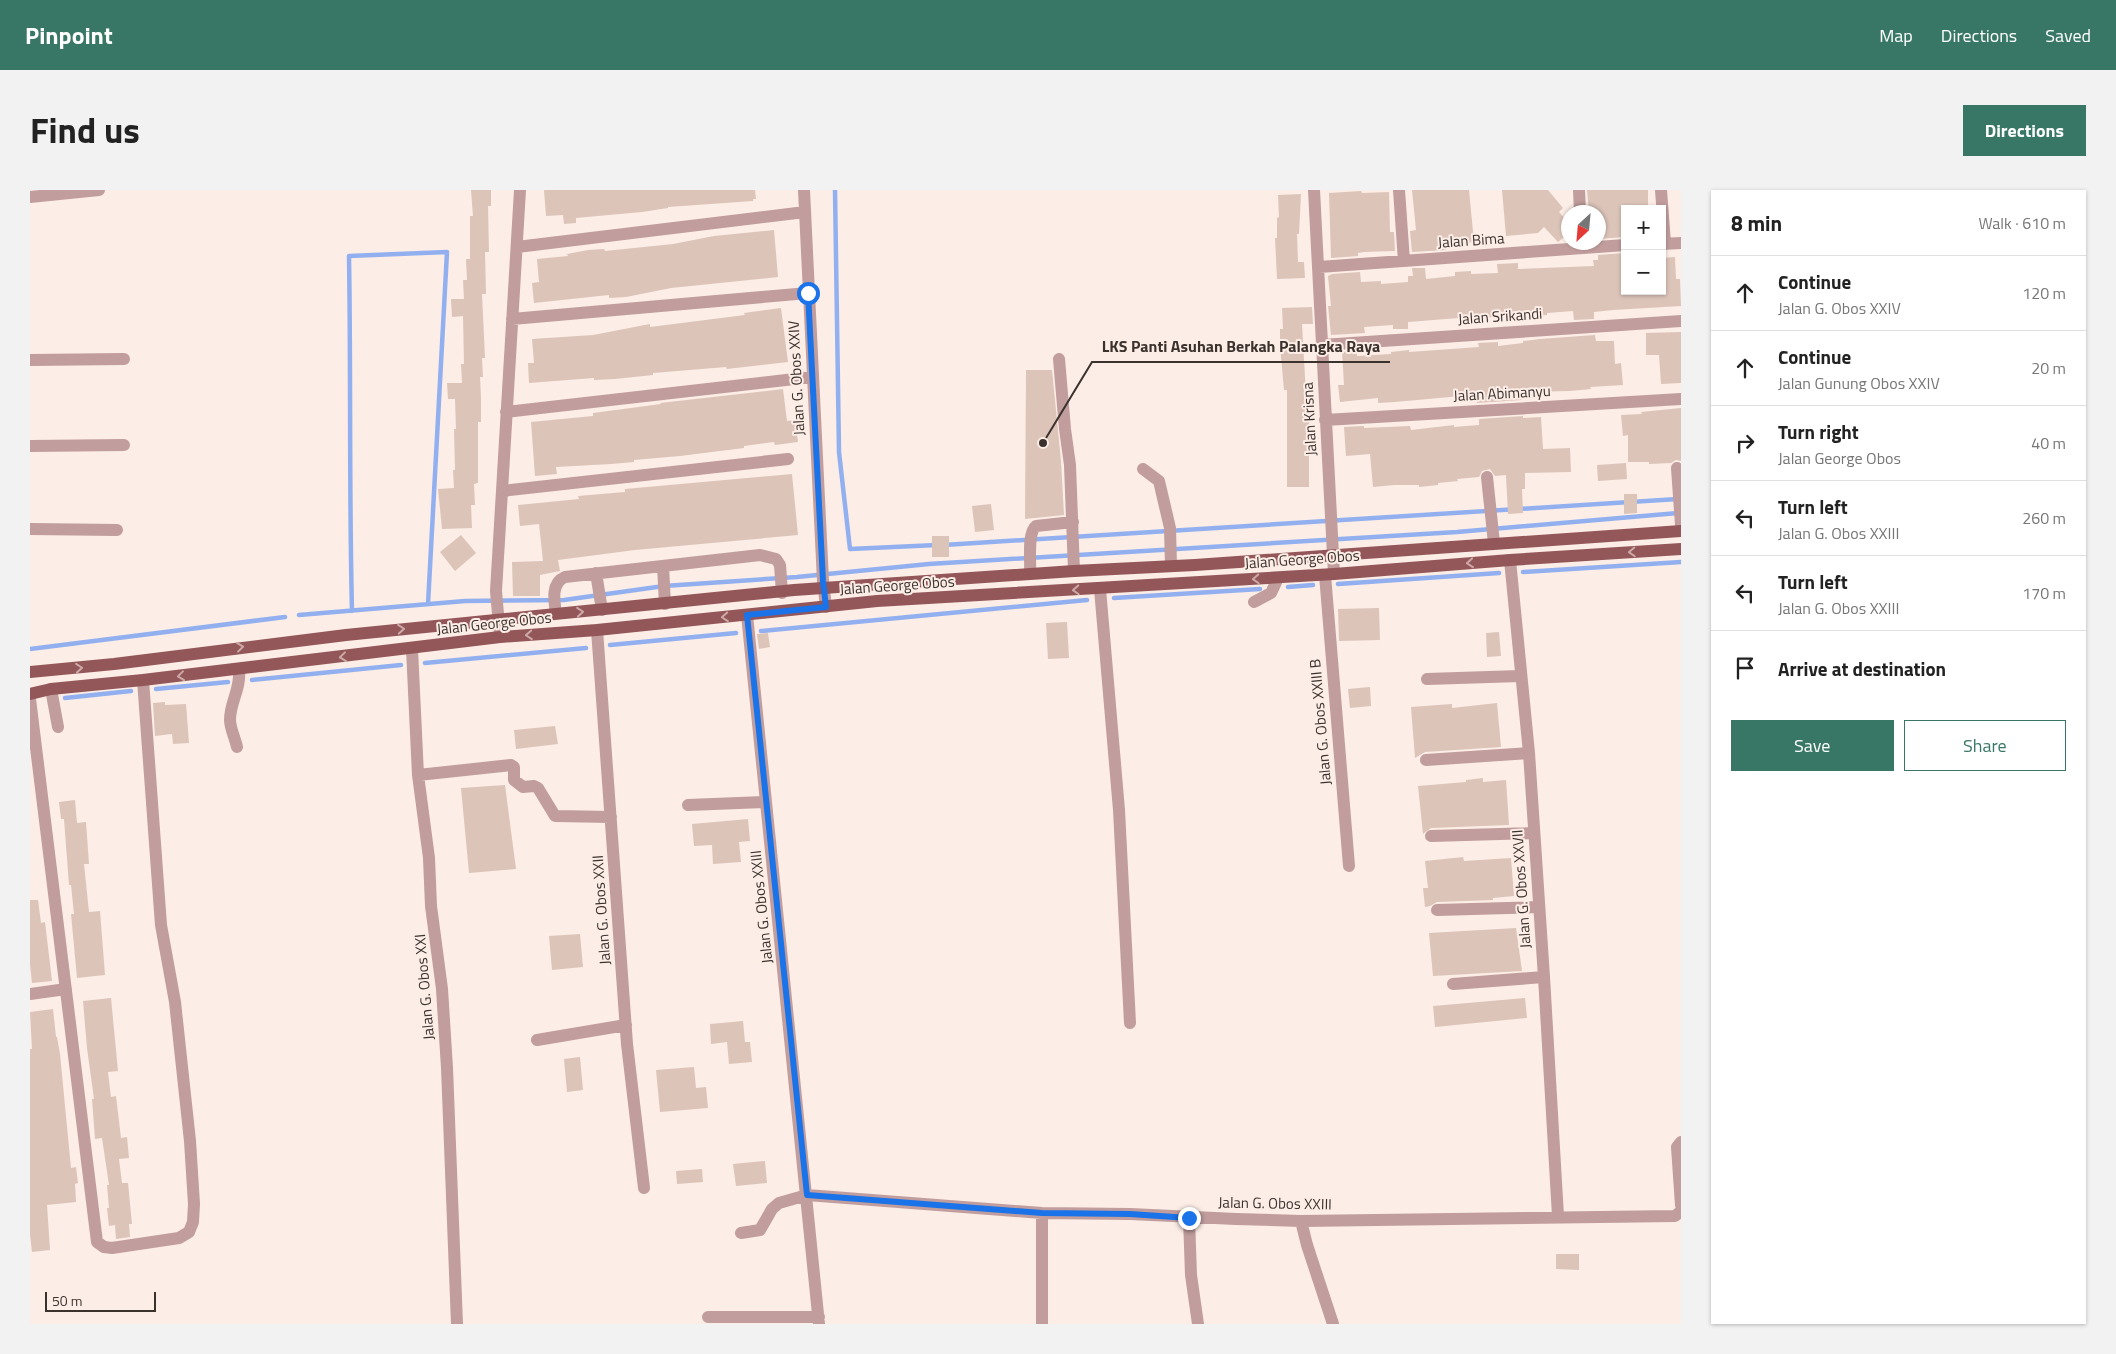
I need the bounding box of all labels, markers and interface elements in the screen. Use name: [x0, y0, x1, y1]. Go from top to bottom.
text: Pinpoint: [25, 17, 113, 53]
text: Map: [1879, 22, 1913, 49]
text: Directions: [1941, 22, 2017, 49]
text: Saved: [2045, 22, 2091, 49]
text: Find us: [30, 103, 140, 157]
button: Directions: [1963, 105, 2086, 156]
north arrow: [1561, 205, 1606, 250]
map controls: [1621, 205, 1666, 295]
button: +: [1621, 205, 1666, 250]
text: 8 min: [1731, 207, 1782, 239]
text: Walk · 610 m: [1978, 211, 2066, 235]
street label: Jalan Bima: [1437, 226, 1506, 254]
button: −: [1621, 250, 1666, 295]
text: Continue: [1778, 267, 1851, 296]
icon: ahead: [1731, 279, 1759, 307]
text: 120 m: [2022, 281, 2066, 305]
route start: [797, 282, 820, 305]
text: Jalan G. Obos XXIV: [1778, 296, 1901, 320]
street label: Jalan Srikandi: [1457, 302, 1543, 330]
street label: Jalan G. Obos XXIV: [781, 320, 810, 436]
callout: LKS Panti Asuhan Berkah Palangka Raya: [1092, 331, 1390, 362]
text: LKS Panti Asuhan Berkah Palangka Raya: [1102, 334, 1380, 358]
text: Continue: [1778, 342, 1851, 371]
icon: ahead: [1731, 354, 1759, 382]
text: 20 m: [2031, 356, 2066, 380]
text: Jalan Gunung Obos XXIV: [1778, 371, 1940, 395]
street label: Jalan Abimanyu: [1453, 379, 1551, 407]
street label: Jalan Krisna: [1296, 381, 1322, 456]
text: Turn right: [1778, 417, 1859, 446]
icon: right: [1731, 429, 1759, 457]
text: 40 m: [2031, 431, 2066, 455]
text: Jalan George Obos: [1778, 446, 1901, 470]
text: Turn left: [1778, 492, 1848, 521]
icon: left: [1731, 504, 1759, 532]
text: 260 m: [2022, 506, 2066, 530]
text: Jalan G. Obos XXIII: [1778, 521, 1899, 545]
street label: Jalan George Obos: [1244, 544, 1360, 574]
one-way arrow: [1628, 547, 1636, 558]
one-way arrow: [1466, 557, 1474, 568]
text: Turn left: [1778, 567, 1848, 596]
street label: Jalan George Obos: [839, 570, 955, 600]
one-way arrow: [1252, 573, 1260, 584]
icon: left: [1731, 579, 1759, 607]
text: 170 m: [2022, 581, 2066, 605]
one-way arrow: [1072, 585, 1080, 596]
text: Jalan G. Obos XXIII: [1778, 596, 1899, 620]
street label: Jalan George Obos: [435, 606, 553, 640]
one-way arrow: [577, 607, 585, 618]
one-way arrow: [721, 611, 729, 622]
one-way arrow: [398, 624, 406, 635]
one-way arrow: [524, 629, 532, 640]
one-way arrow: [236, 642, 244, 653]
one-way arrow: [338, 651, 346, 662]
icon: arrive: [1731, 654, 1759, 682]
text: Arrive at destination: [1778, 654, 1946, 683]
street label: Jalan G. Obos XXIII B: [1303, 658, 1337, 786]
one-way arrow: [75, 663, 83, 674]
one-way arrow: [177, 670, 185, 681]
button: Save: [1731, 720, 1894, 771]
button: Share: [1904, 720, 2066, 771]
street label: Jalan G. Obos XXVII: [1505, 829, 1537, 949]
street label: Jalan G. Obos XXIII: [744, 849, 778, 965]
street label: Jalan G. Obos XXII: [586, 854, 616, 966]
street label: Jalan G. Obos XXI: [408, 933, 440, 1041]
street label: Jalan G. Obos XXIII: [1218, 1191, 1332, 1215]
route end: [1178, 1207, 1201, 1230]
scale bar: [45, 1289, 156, 1312]
text: 50 m: [52, 1290, 82, 1311]

